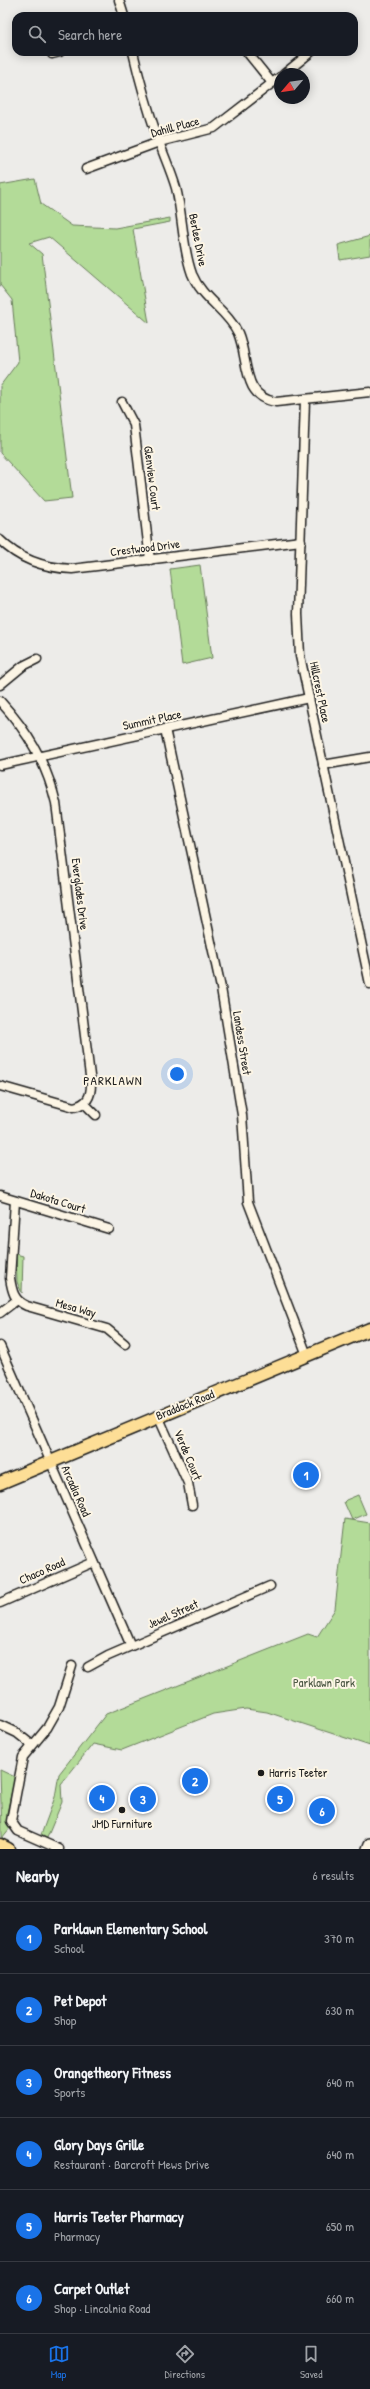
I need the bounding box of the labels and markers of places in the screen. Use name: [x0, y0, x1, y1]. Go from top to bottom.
pin: 1: [293, 1460, 319, 1490]
place label: Harris Teeter: [269, 1764, 328, 1781]
pin: 2: [182, 1766, 208, 1796]
marker: Harris Teeter: [256, 1768, 266, 1778]
pin: 4: [89, 1783, 115, 1813]
pin: 3: [130, 1784, 156, 1814]
pin: 5: [267, 1784, 293, 1814]
pin: 6: [309, 1796, 335, 1826]
marker: JMD Furniture: [117, 1805, 127, 1815]
place label: JMD Furniture: [92, 1815, 152, 1832]

